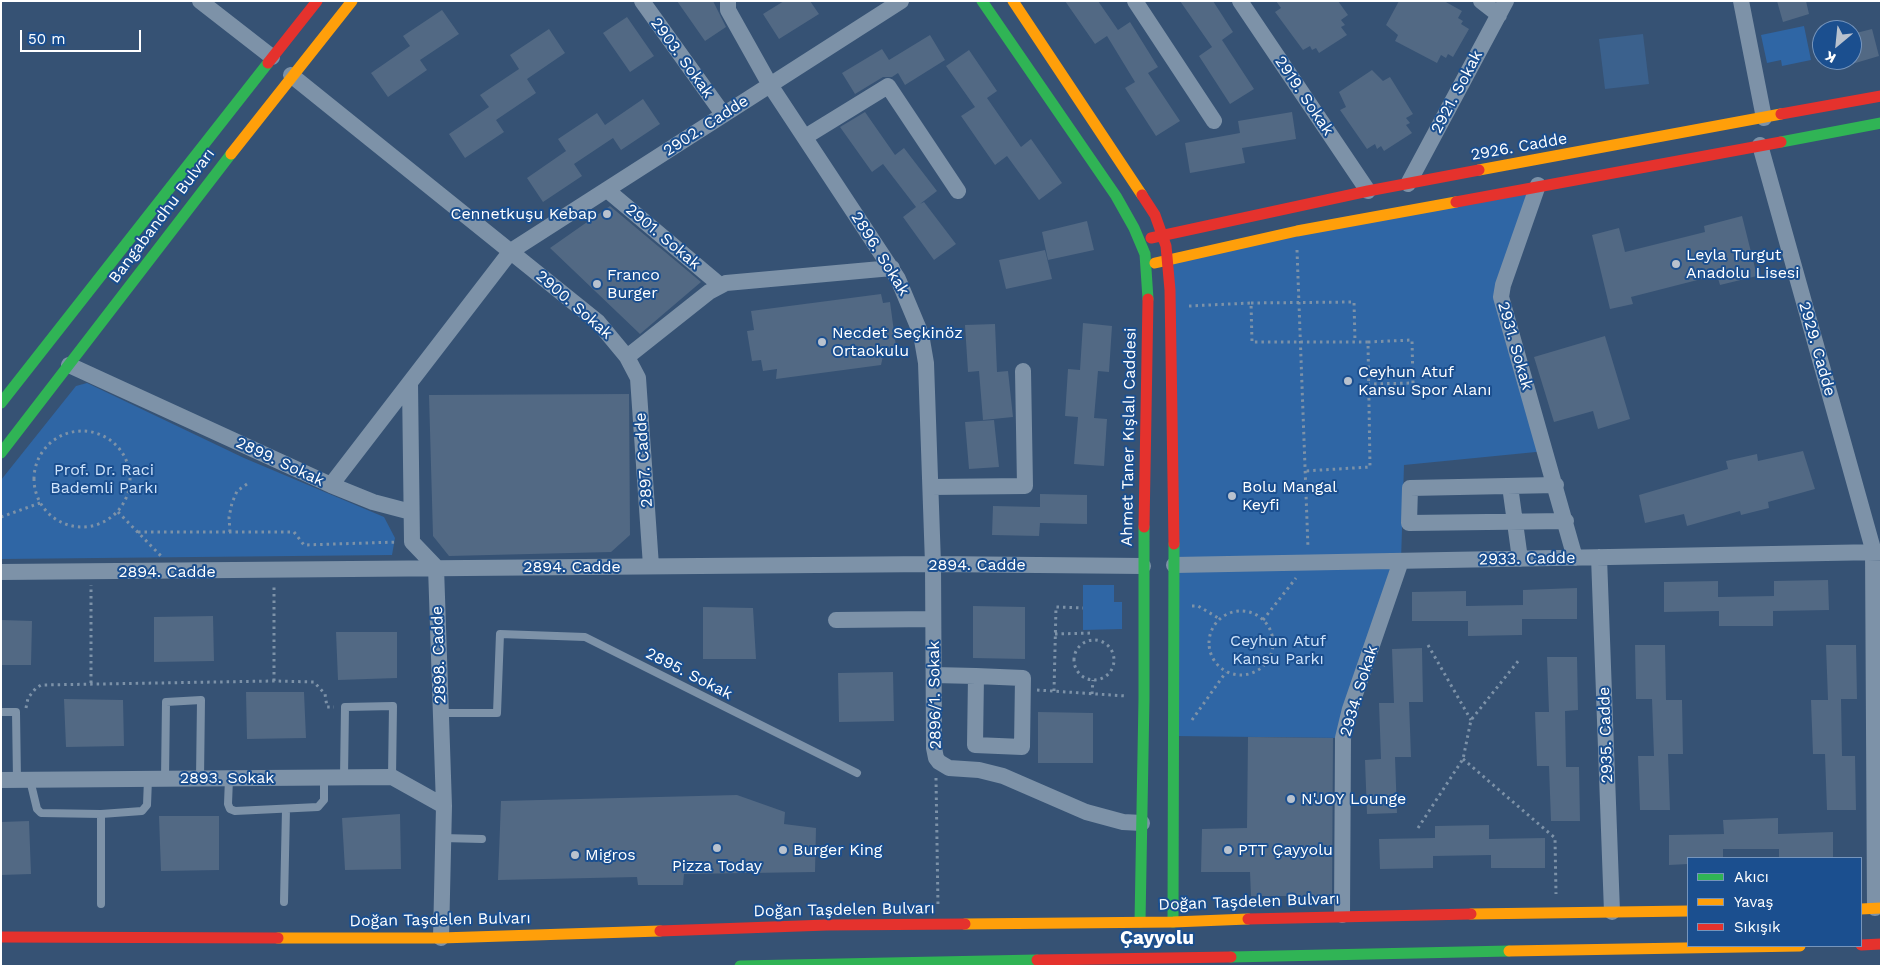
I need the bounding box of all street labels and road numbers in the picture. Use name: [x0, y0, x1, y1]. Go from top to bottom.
street label: 2903. Sokak: [646, 14, 718, 102]
street label: 2921. Sokak: [1427, 47, 1487, 137]
street label: 2919. Sokak: [1270, 53, 1338, 139]
street label: 2902. Cadde: [660, 91, 752, 161]
street label: 2926. Cadde: [1469, 129, 1569, 165]
street label: Bangabandhu Bulvarı: [105, 145, 219, 287]
street label: 2901. Sokak: [622, 200, 704, 274]
street label: 2896. Sokak: [847, 208, 913, 300]
street label: 2900. Sokak: [532, 266, 616, 344]
street label: 2931. Sokak: [1493, 300, 1537, 392]
street label: 2929. Cadde: [1794, 300, 1840, 398]
street label: Ahmet Taner Kışlalı Caddesi: [1117, 327, 1141, 547]
street label: 2897. Cadde: [631, 412, 657, 508]
street label: 2899. Sokak: [233, 433, 327, 491]
street label: 2933. Cadde: [1479, 549, 1575, 569]
street label: 2894. Cadde: [928, 555, 1026, 575]
street label: 2894. Cadde: [523, 557, 621, 577]
street label: 2894. Cadde: [118, 562, 216, 582]
street label: 2898. Cadde: [428, 606, 450, 704]
street label: 2896/1. Sokak: [924, 641, 946, 749]
street label: 2934. Sokak: [1336, 643, 1382, 739]
street label: 2895. Sokak: [642, 644, 736, 704]
street label: 2935. Cadde: [1595, 686, 1617, 784]
street label: 2893. Sokak: [180, 768, 274, 788]
street label: Doğan Taşdelen Bulvarı: [1158, 889, 1340, 915]
street label: Doğan Taşdelen Bulvarı: [753, 899, 935, 921]
street label: Doğan Taşdelen Bulvarı: [349, 909, 531, 931]

